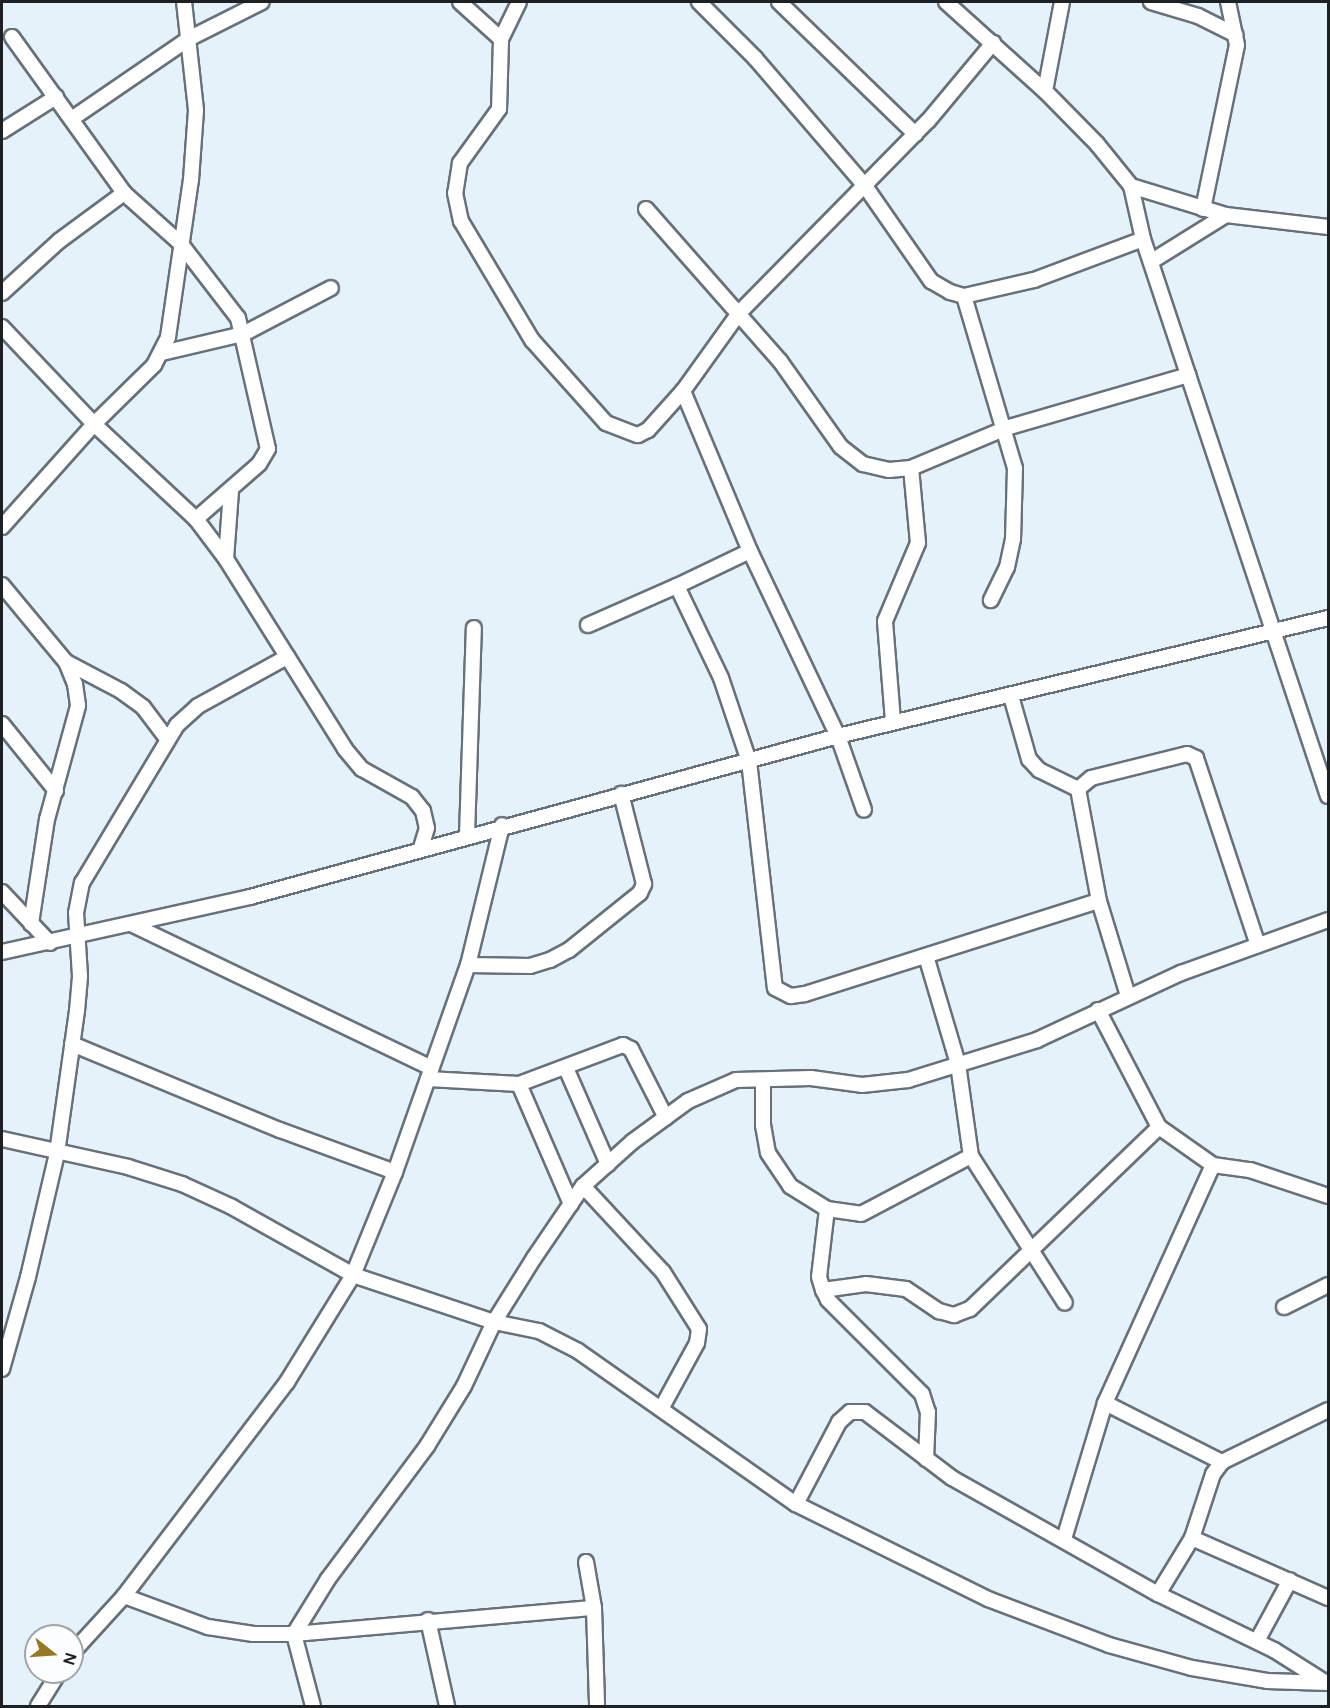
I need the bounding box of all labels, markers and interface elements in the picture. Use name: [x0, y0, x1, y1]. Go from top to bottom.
north arrow: [24, 1624, 84, 1684]
text: N: [58, 1650, 82, 1667]

